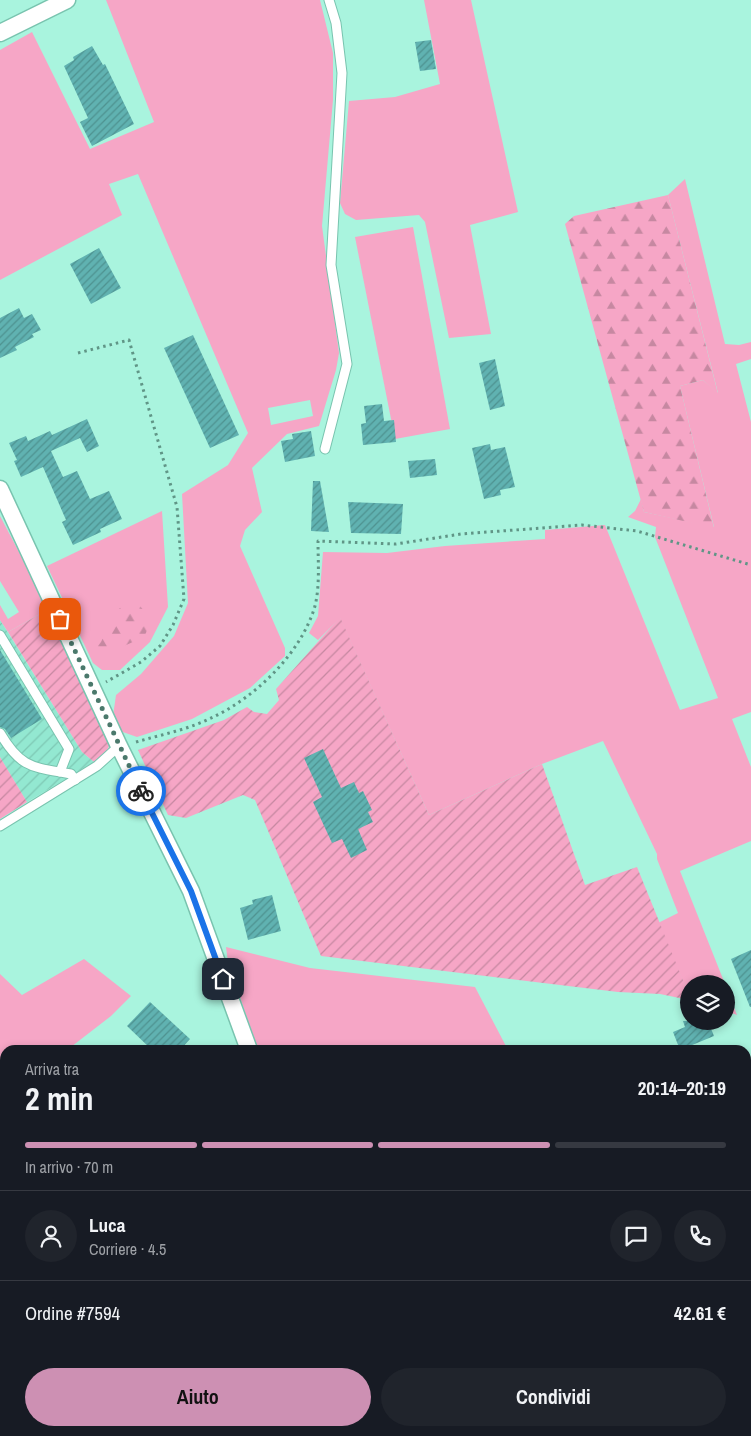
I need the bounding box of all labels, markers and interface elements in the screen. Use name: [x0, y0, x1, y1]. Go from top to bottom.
pin: [39, 598, 81, 640]
icon: bag: [46, 605, 74, 633]
courier: [116, 766, 166, 816]
icon: bike: [127, 777, 155, 805]
pin: [202, 958, 244, 1000]
icon: home: [209, 965, 237, 993]
map controls: [680, 975, 735, 1030]
button: layers: [680, 975, 735, 1030]
text: Arriva tra: [25, 1058, 79, 1080]
text: 20:14–20:19: [638, 1075, 726, 1101]
text: 2 min: [25, 1077, 94, 1120]
text: In arrivo · 70 m: [25, 1156, 113, 1178]
button: person: [25, 1210, 77, 1262]
button: chat: [610, 1210, 662, 1262]
button: phone: [674, 1210, 726, 1262]
text: Luca: [89, 1212, 125, 1238]
text: Corriere · 4.5: [89, 1238, 166, 1260]
text: Ordine #7594: [25, 1300, 120, 1326]
text: 42.61 €: [674, 1300, 726, 1326]
button: Aiuto: [25, 1368, 371, 1426]
button: Condividi: [381, 1368, 726, 1426]

